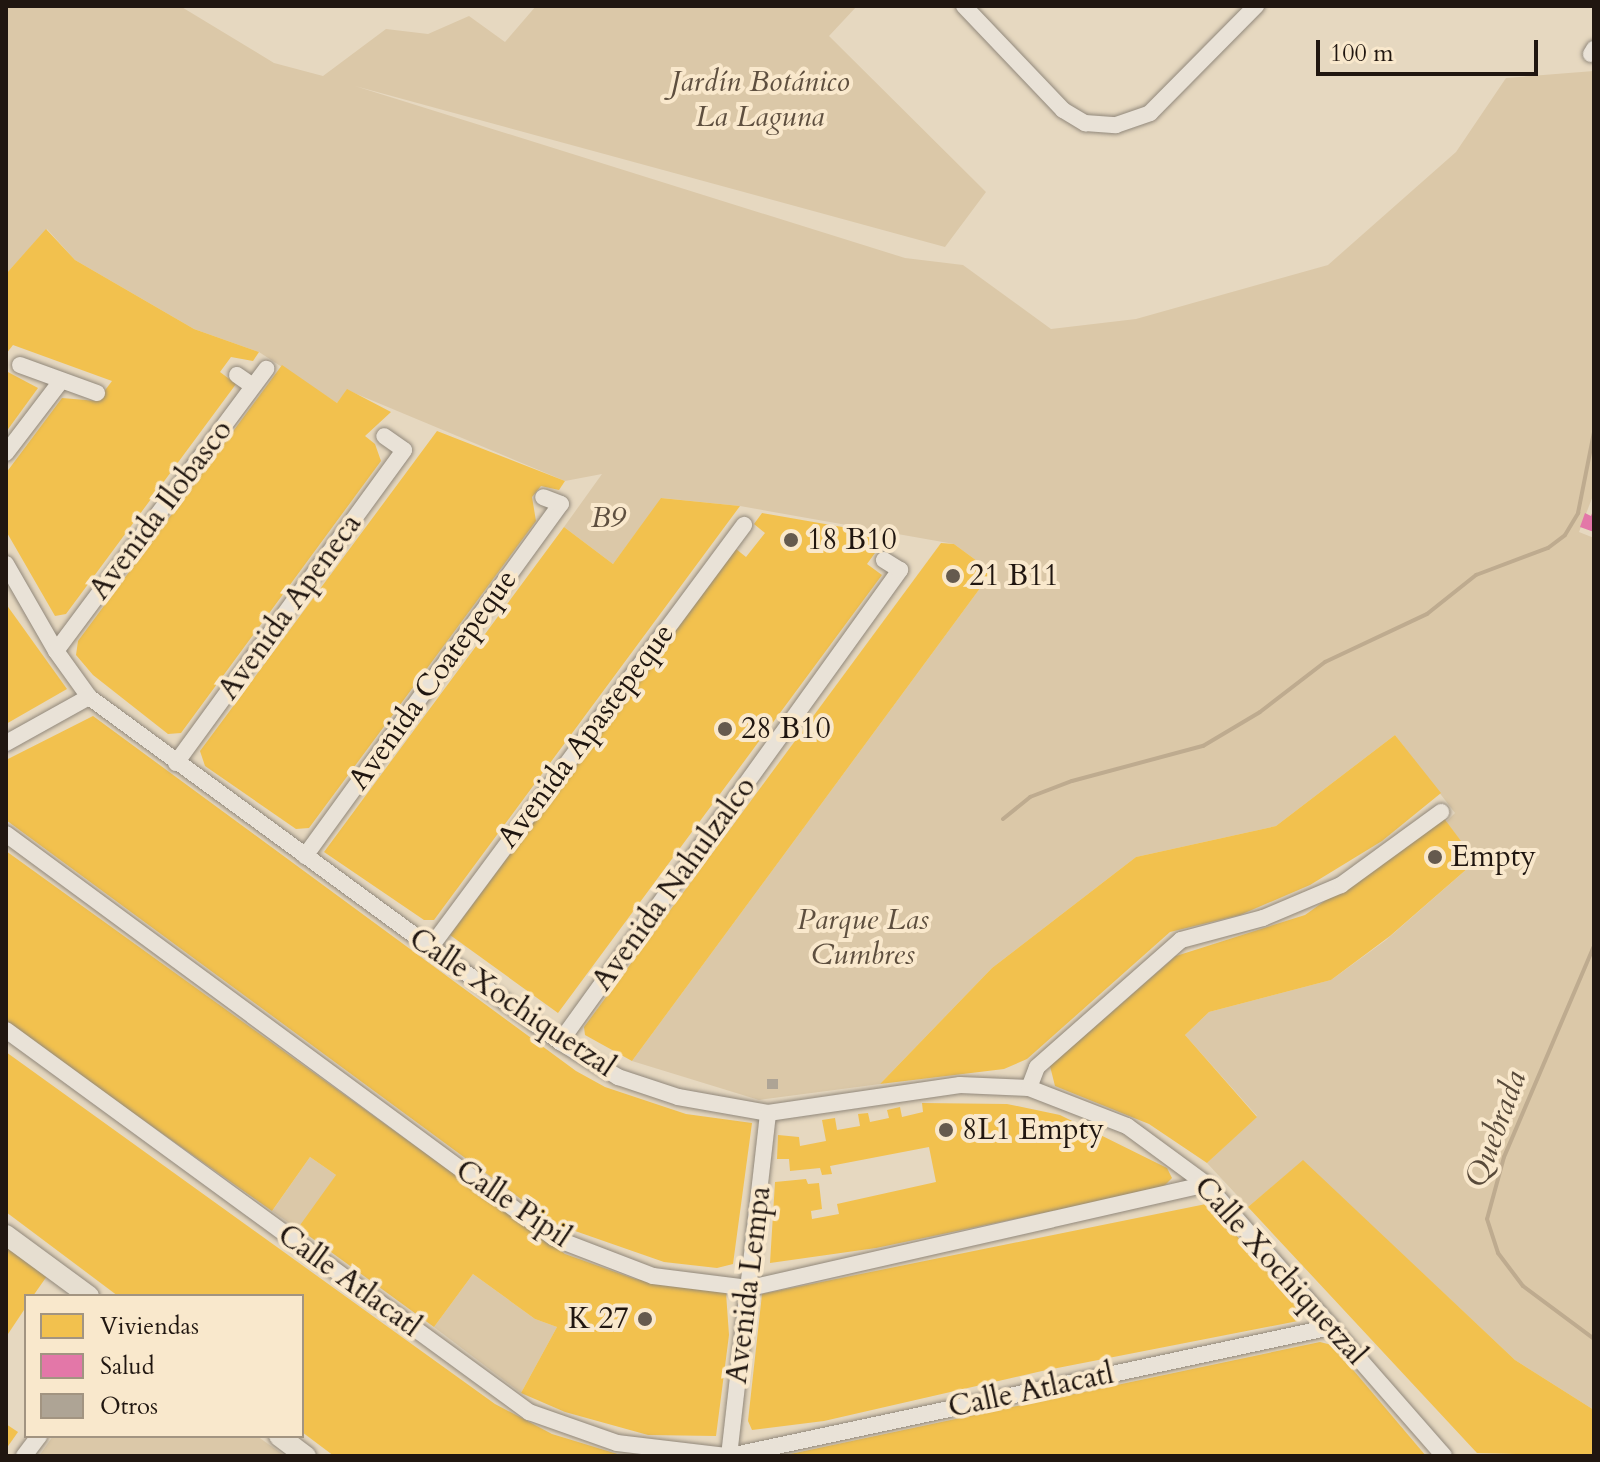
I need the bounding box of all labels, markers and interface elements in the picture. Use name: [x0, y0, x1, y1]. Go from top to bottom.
scale bar: [1320, 24, 1542, 74]
text: 100 m: [1330, 37, 1394, 70]
park label: Jardín Botánico La Laguna: [670, 64, 850, 134]
street label: Avenida Ilobasco: [82, 413, 240, 607]
park label: B9: [591, 500, 625, 536]
street label: Avenida Apeneca: [211, 507, 369, 707]
place label: 18 B10: [807, 522, 897, 558]
marker: 18 B10: [782, 531, 800, 549]
place label: 21 B11: [969, 558, 1059, 594]
street label: Avenida Coatepeque: [341, 563, 525, 797]
marker: 21 B11: [944, 567, 962, 585]
street label: Avenida Apastepeque: [490, 617, 682, 855]
place label: 28 B10: [741, 711, 831, 747]
marker: 28 B10: [716, 720, 734, 738]
street label: Avenida Nahulzalco: [584, 770, 764, 998]
place label: Empty: [1451, 839, 1536, 875]
marker: Empty: [1426, 848, 1444, 866]
park label: Parque Las Cumbres: [797, 902, 929, 972]
street label: Calle Xochiquetzal: [402, 921, 622, 1085]
water label: Quebrada: [1457, 1065, 1535, 1193]
place label: 8L1 Empty: [962, 1112, 1104, 1148]
marker: 8L1 Empty: [937, 1121, 955, 1139]
street label: Calle Pipil: [449, 1152, 577, 1256]
street label: Calle Xochiquetzal: [1186, 1169, 1374, 1373]
street label: Avenida Lempa: [719, 1184, 779, 1386]
street label: Calle Atlacatl: [270, 1217, 428, 1345]
legend: [24, 1294, 304, 1438]
place label: K 27: [568, 1301, 629, 1337]
text: Viviendas: [100, 1310, 199, 1343]
marker: K 27: [636, 1310, 654, 1328]
text: Salud: [100, 1350, 154, 1383]
street label: Calle Atlacatl: [945, 1356, 1117, 1426]
text: Otros: [100, 1390, 158, 1423]

